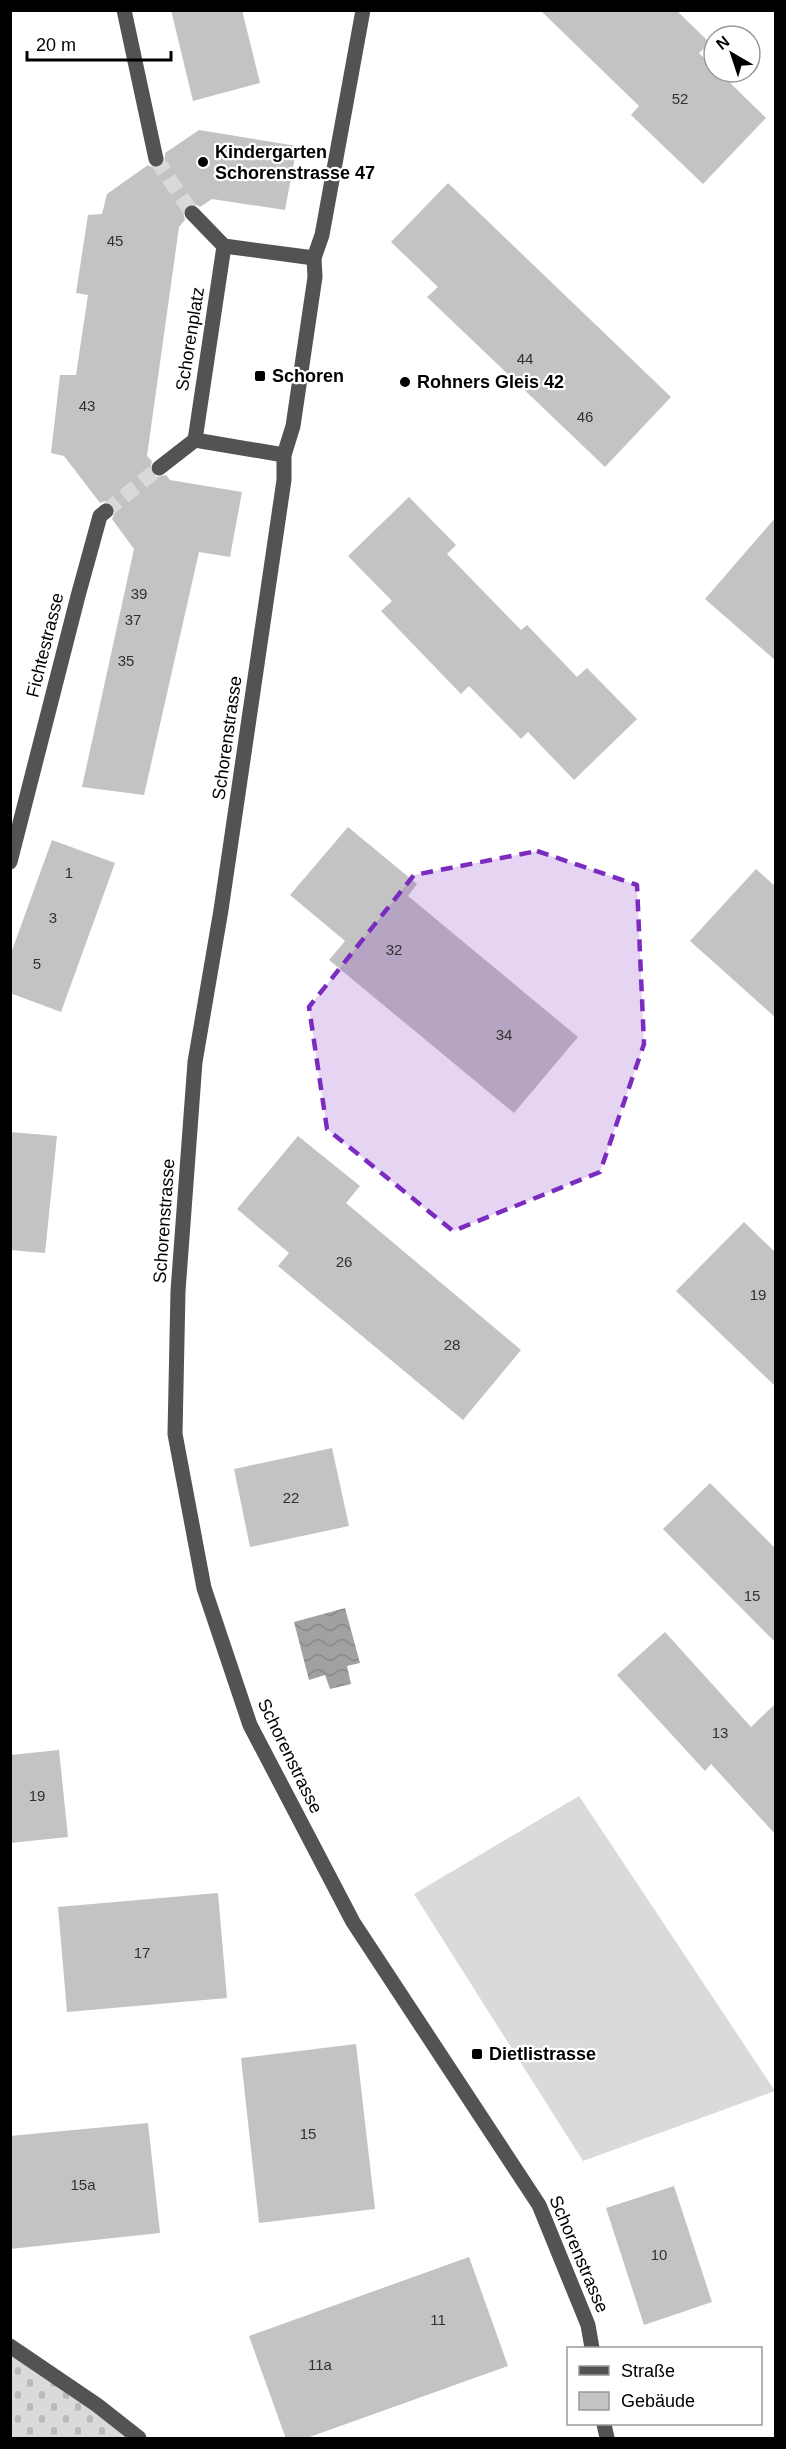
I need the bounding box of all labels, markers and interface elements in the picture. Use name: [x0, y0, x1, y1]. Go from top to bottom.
scale bar: [27, 24, 171, 62]
north arrow: [702, 24, 762, 84]
text: N: [713, 32, 733, 53]
text: 20 m: [36, 35, 76, 55]
house number: 52: [672, 90, 688, 107]
place label: Kindergarten Schorenstrasse 47: [215, 142, 375, 183]
marker: Kindergarten Schorenstrasse 47: [196, 155, 210, 169]
house number: 45: [107, 232, 123, 249]
street label: Schorenplatz: [172, 286, 208, 392]
house number: 44: [517, 350, 533, 367]
place label: Schoren: [272, 366, 344, 386]
marker: Schoren: [253, 369, 267, 383]
place label: Rohners Gleis 42: [417, 372, 564, 392]
marker: Rohners Gleis 42: [398, 375, 412, 389]
house number: 43: [79, 397, 95, 414]
house number: 46: [577, 408, 593, 425]
house number: 39: [131, 585, 147, 602]
street label: Fichtestrasse: [22, 591, 68, 699]
house number: 37: [125, 611, 141, 628]
house number: 35: [118, 652, 134, 669]
street label: Schorenstrasse: [208, 675, 246, 801]
house number: 1: [65, 864, 73, 881]
house number: 3: [49, 909, 57, 926]
house number: 32: [386, 941, 402, 958]
house number: 5: [33, 955, 41, 972]
house number: 34: [496, 1026, 512, 1043]
street label: Schorenstrasse: [150, 1158, 178, 1284]
house number: 26: [336, 1253, 352, 1270]
house number: 19: [750, 1286, 766, 1303]
house number: 28: [444, 1336, 460, 1353]
house number: 22: [283, 1489, 299, 1506]
house number: 15: [744, 1587, 760, 1604]
street label: Schorenstrasse: [254, 1695, 326, 1817]
house number: 13: [712, 1724, 728, 1741]
house number: 19: [29, 1787, 45, 1804]
house number: 17: [134, 1944, 150, 1961]
place label: Dietlistrasse: [489, 2044, 596, 2064]
marker: Dietlistrasse: [470, 2047, 484, 2061]
house number: 15: [300, 2125, 316, 2142]
house number: 15a: [70, 2176, 96, 2193]
street label: Schorenstrasse: [545, 2193, 613, 2315]
house number: 10: [651, 2246, 667, 2263]
house number: 11: [430, 2311, 446, 2328]
legend: [567, 2347, 762, 2425]
house number: 11a: [308, 2356, 333, 2373]
text: Straße: [621, 2361, 675, 2381]
text: Gebäude: [621, 2391, 695, 2411]

